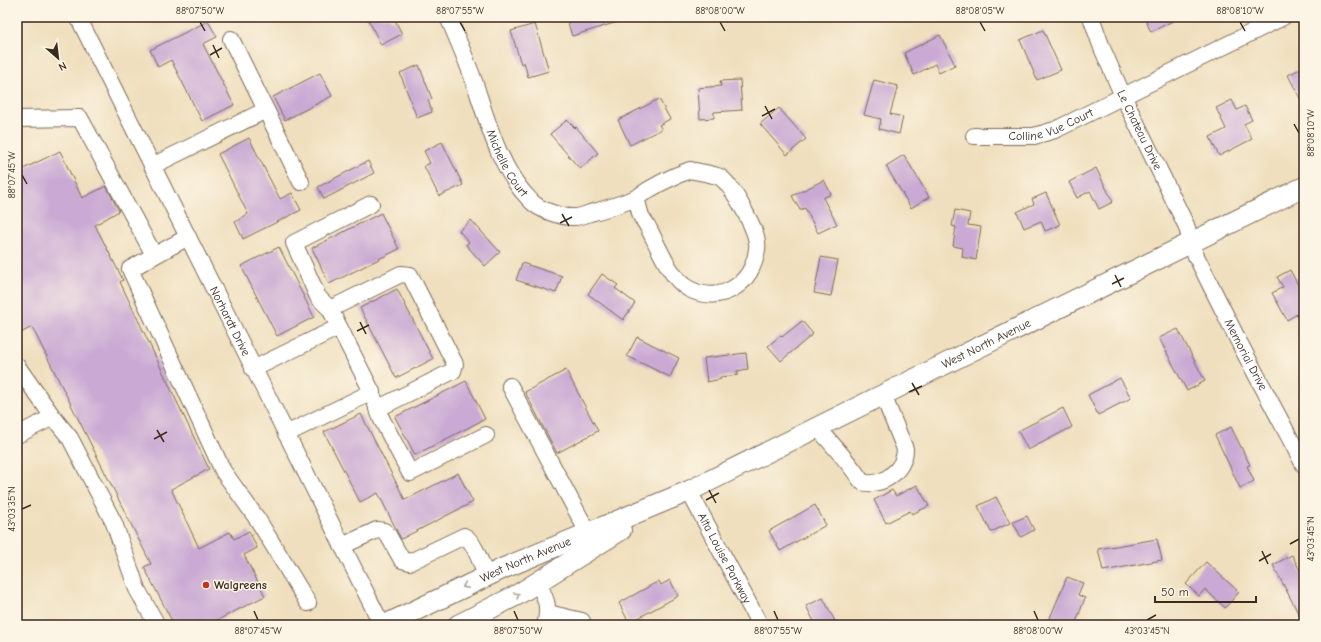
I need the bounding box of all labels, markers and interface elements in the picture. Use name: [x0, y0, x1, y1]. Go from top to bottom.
text: 88°07'50"W: [176, 5, 225, 17]
text: 88°07'55"W: [436, 5, 484, 17]
text: 88°08'00"W: [695, 5, 745, 17]
text: 88°08'05"W: [956, 5, 1005, 17]
text: 88°08'10"W: [1216, 5, 1264, 17]
north arrow: [38, 38, 78, 78]
text: N: [56, 59, 69, 74]
street label: Le Chateau Drive: [1114, 88, 1165, 172]
street label: Colline Vue Court: [1009, 105, 1096, 143]
text: 88°08'10"W: [1305, 109, 1317, 157]
street label: Michelle Court: [484, 128, 531, 200]
text: 88°07'45"W: [6, 151, 18, 199]
street label: Norhardt Drive: [207, 284, 253, 358]
street label: West North Avenue: [939, 316, 1033, 372]
street label: Memorial Drive: [1222, 317, 1270, 393]
text: 43°03'35"N: [6, 486, 18, 532]
street label: Alta Louise Parkway: [695, 510, 755, 606]
text: 43°03'45"N: [1305, 516, 1317, 562]
street label: West North Avenue: [478, 534, 573, 585]
place label: Walgreens: [214, 578, 267, 592]
scale bar: [1155, 578, 1256, 604]
marker: Walgreens: [201, 580, 211, 590]
one-way arrow: [462, 581, 469, 589]
text: 50 m: [1161, 585, 1189, 599]
one-way arrow: [513, 592, 520, 599]
text: 88°07'45"W: [234, 625, 282, 637]
text: 88°07'50"W: [494, 625, 543, 637]
text: 88°07'55"W: [754, 625, 802, 637]
text: 88°08'00"W: [1013, 625, 1063, 637]
text: 43°03'45"N: [1124, 625, 1170, 637]

